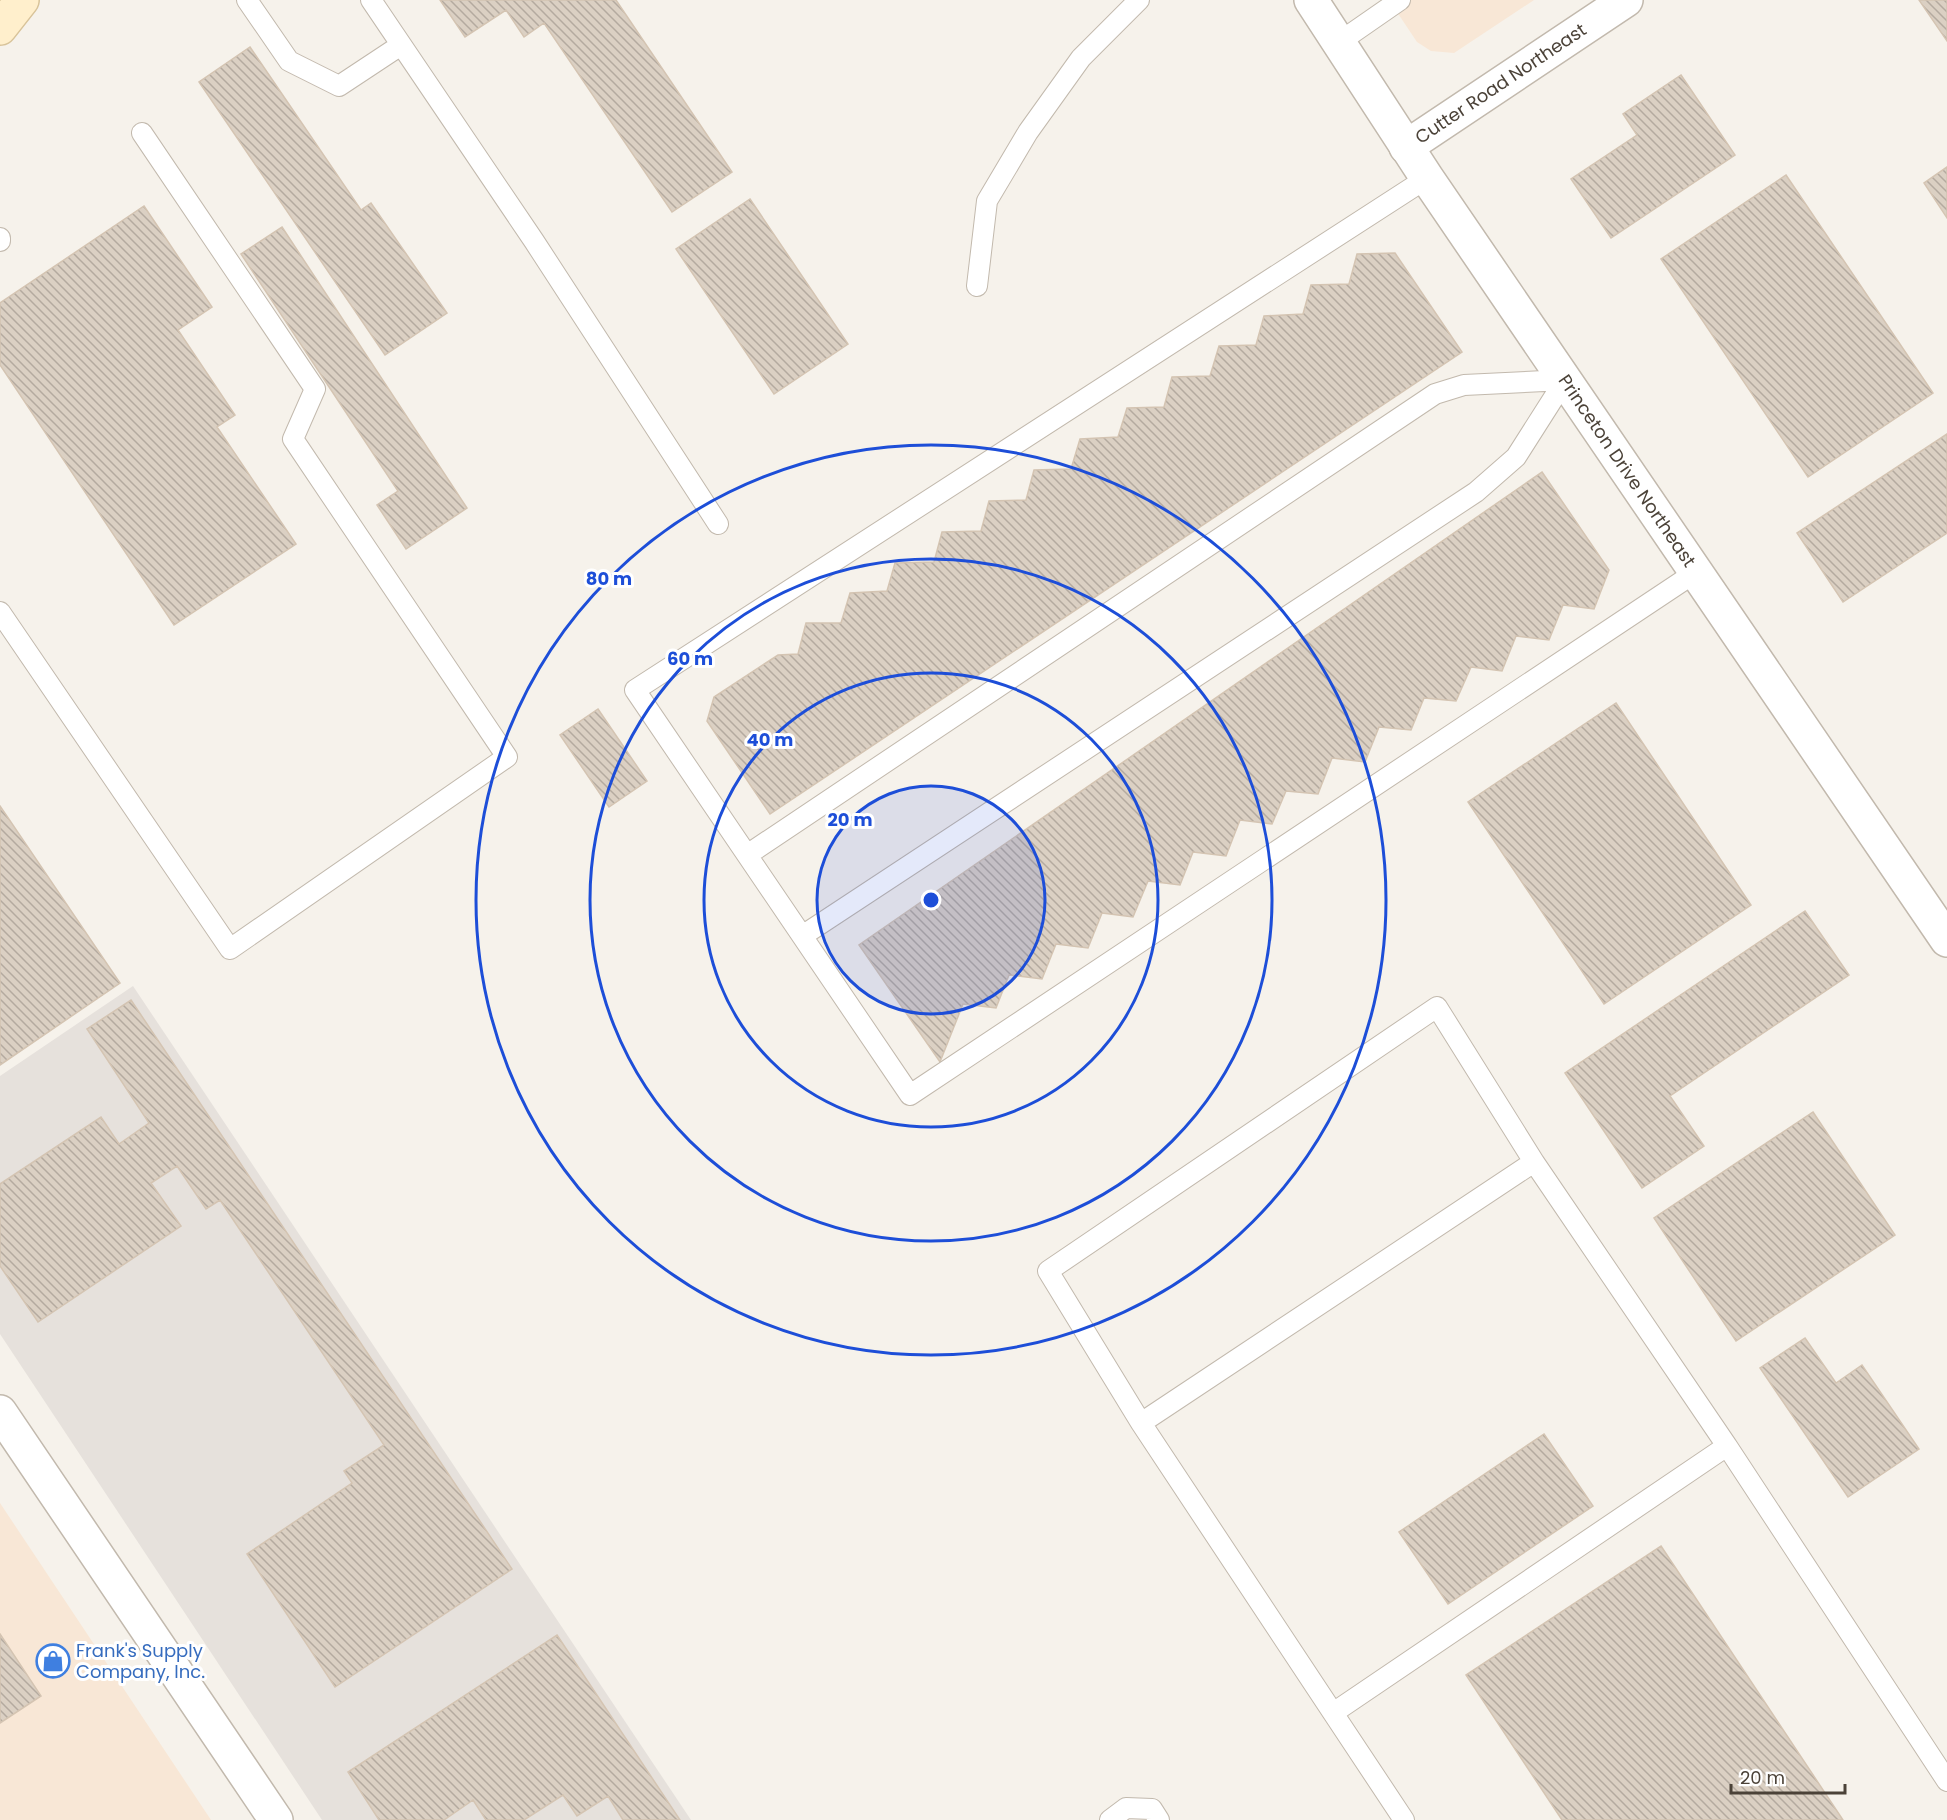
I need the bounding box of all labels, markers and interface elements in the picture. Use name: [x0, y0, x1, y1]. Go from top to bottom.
street label: Cutter Road Northeast: [1410, 17, 1591, 150]
street label: Princeton Drive Northeast: [1553, 369, 1702, 572]
text: 80 m: [586, 566, 632, 591]
text: 60 m: [667, 646, 713, 671]
text: 40 m: [747, 727, 793, 752]
text: 20 m: [828, 807, 872, 832]
centre of rings: [921, 890, 941, 910]
place label: Frank's Supply Company, Inc.: [76, 1638, 205, 1684]
shop icon: Frank's Supply Company, Inc.: [35, 1643, 71, 1679]
scale bar: [1731, 1757, 1845, 1795]
text: 20 m: [1740, 1765, 1785, 1790]

